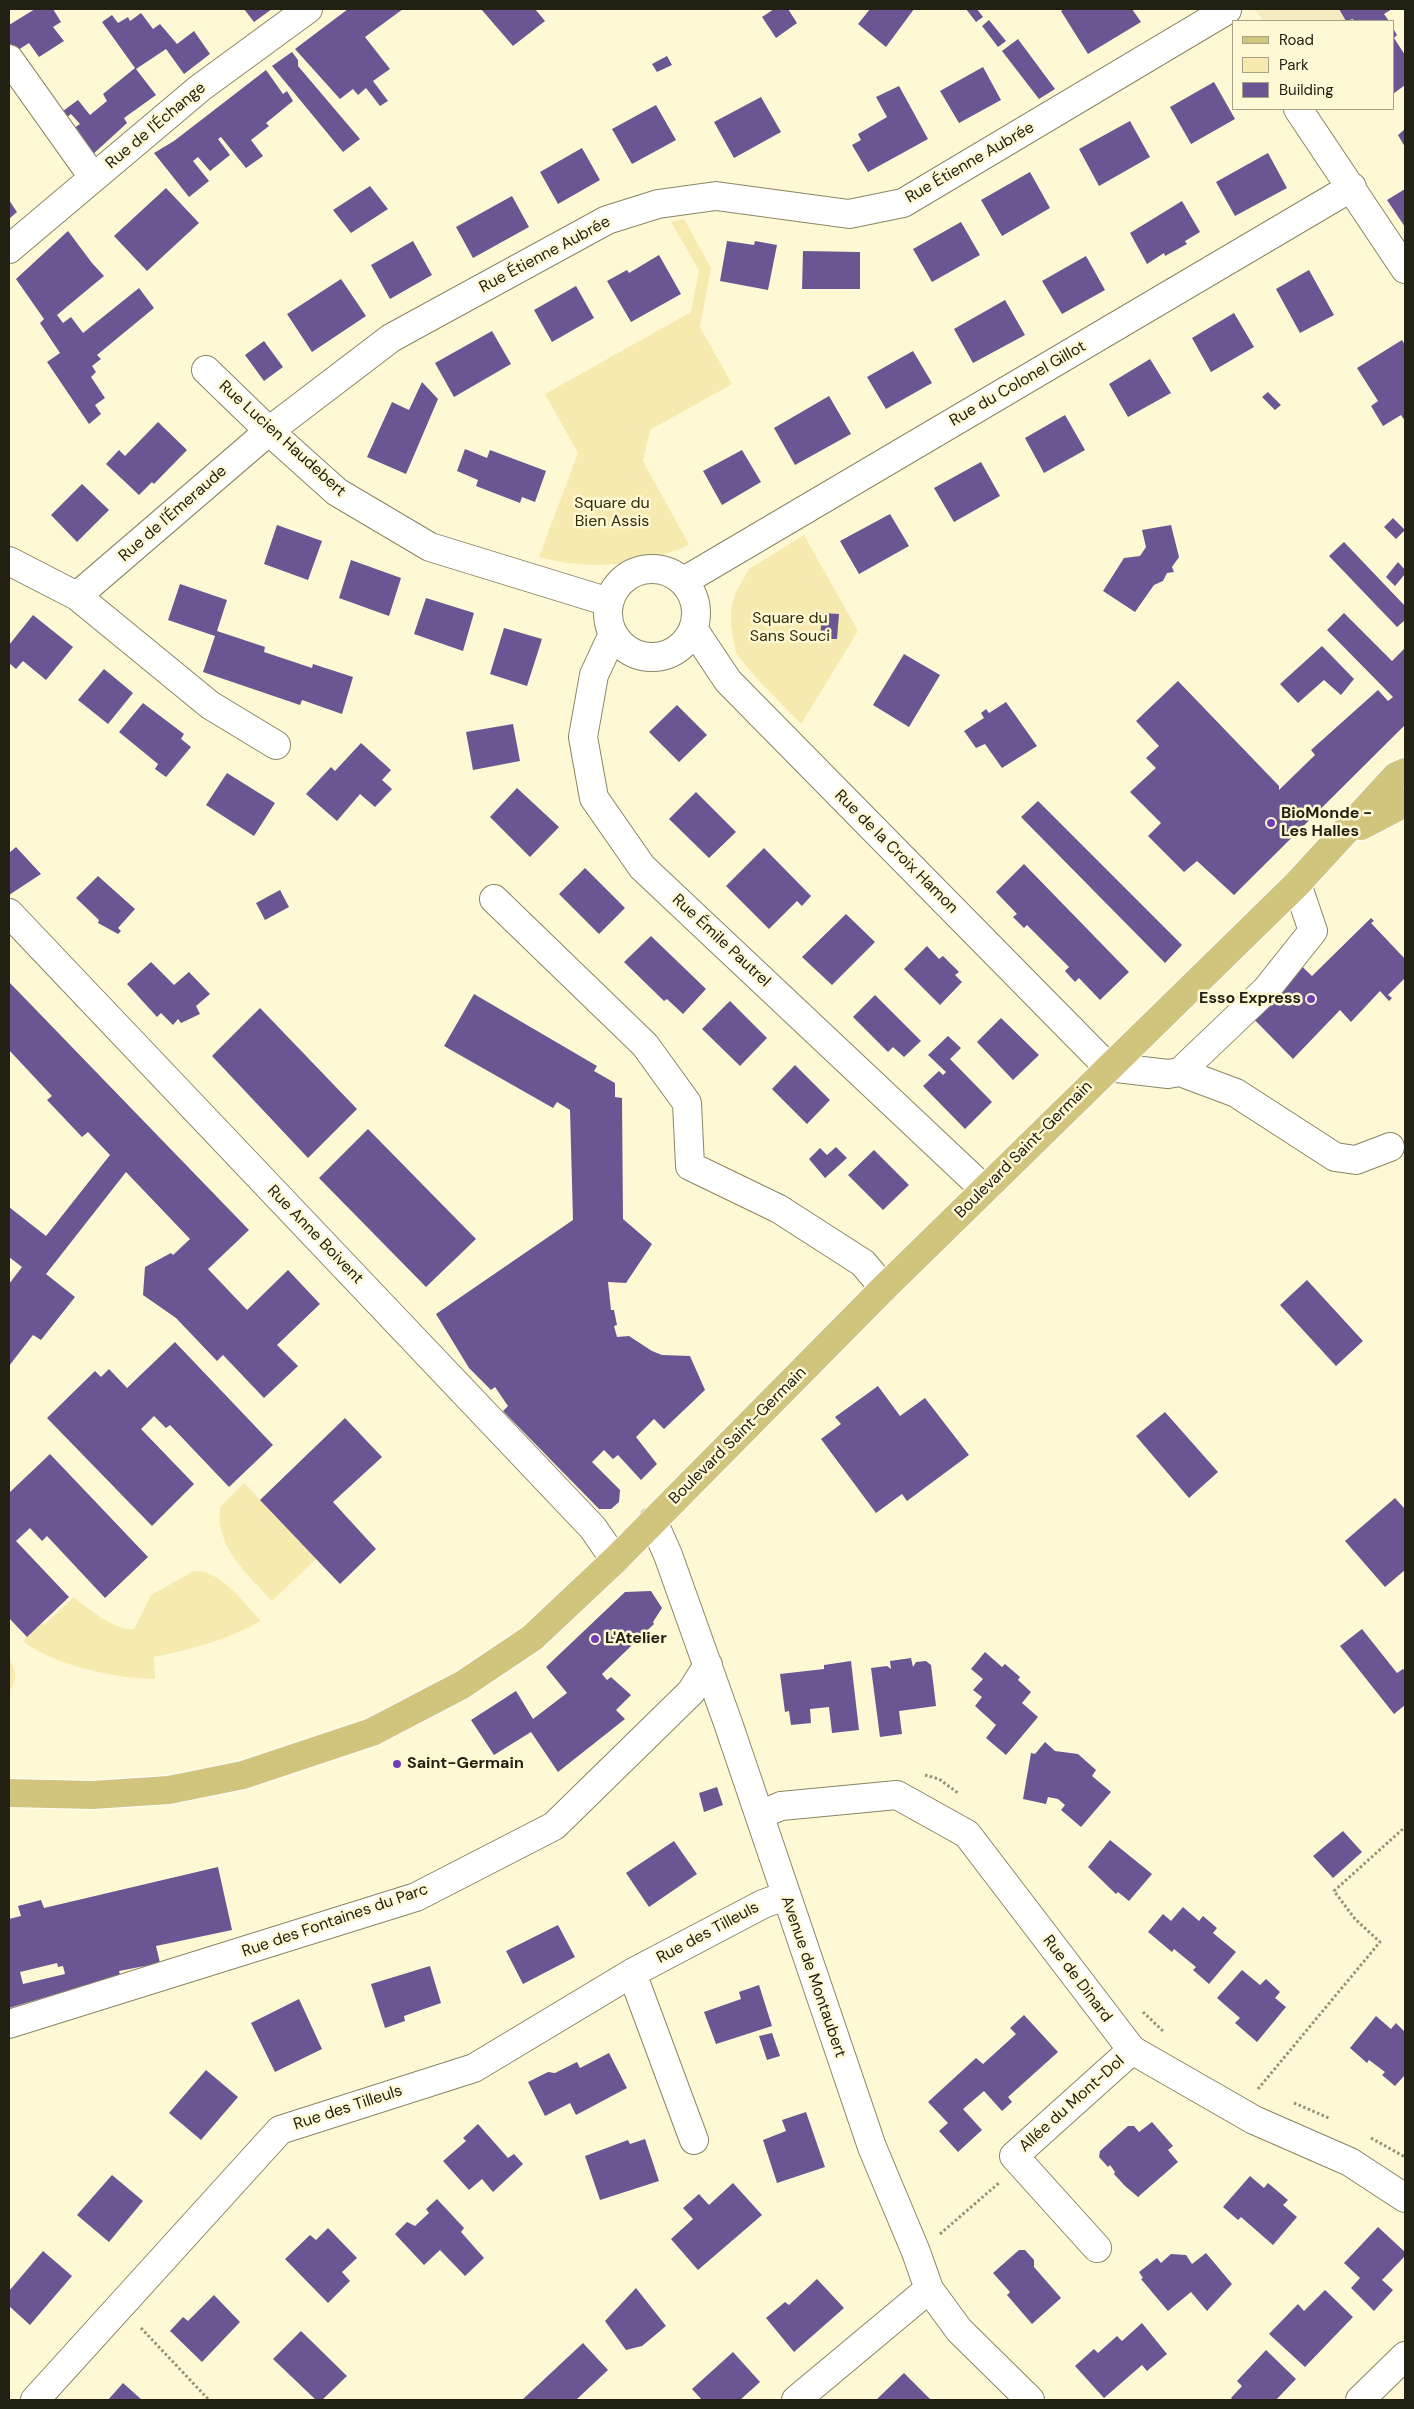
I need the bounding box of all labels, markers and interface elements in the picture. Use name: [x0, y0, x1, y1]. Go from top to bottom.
legend: [1232, 20, 1394, 110]
text: Road: [1279, 30, 1314, 50]
text: Park: [1279, 55, 1309, 75]
street label: Rue de l'Échange: [102, 79, 210, 173]
text: Building: [1279, 80, 1334, 100]
street label: Rue Étienne Aubrée: [902, 118, 1038, 208]
street label: Rue Étienne Aubrée: [476, 212, 614, 298]
street label: Rue du Colonel Gillot: [946, 337, 1090, 431]
street label: Rue Lucien Haudebert: [215, 377, 349, 501]
street label: Rue de l'Émeraude: [115, 462, 231, 566]
park label: Square du Bien Assis: [574, 494, 650, 532]
park label: Square du Sans Souci: [750, 609, 830, 647]
street label: Rue de la Croix Hamon: [830, 786, 962, 918]
place label: BioMonde - Les Halles: [1281, 804, 1372, 842]
marker: BioMonde - Les Halles: [1265, 817, 1277, 829]
street label: Rue Émile Pautrel: [668, 891, 774, 991]
place label: Esso Express: [1199, 989, 1301, 1009]
marker: Esso Express: [1305, 993, 1317, 1005]
street label: Boulevard Saint-Germain: [951, 1077, 1097, 1223]
street label: Rue Anne Boivent: [263, 1182, 367, 1288]
street label: Boulevard Saint-Germain: [665, 1363, 811, 1509]
place label: L'Atelier: [605, 1629, 667, 1649]
marker: L'Atelier: [589, 1633, 601, 1645]
place label: Saint-Germain: [407, 1754, 524, 1774]
marker: Saint-Germain: [391, 1758, 403, 1770]
street label: Rue des Fontaines du Parc: [239, 1880, 431, 1962]
street label: Avenue de Montaubert: [776, 1894, 850, 2060]
street label: Rue des Tilleuls: [654, 1898, 762, 1968]
street label: Rue de Dinard: [1038, 1932, 1116, 2026]
street label: Allée du Mont-Dol: [1016, 2052, 1128, 2156]
street label: Rue des Tilleuls: [291, 2081, 405, 2135]

